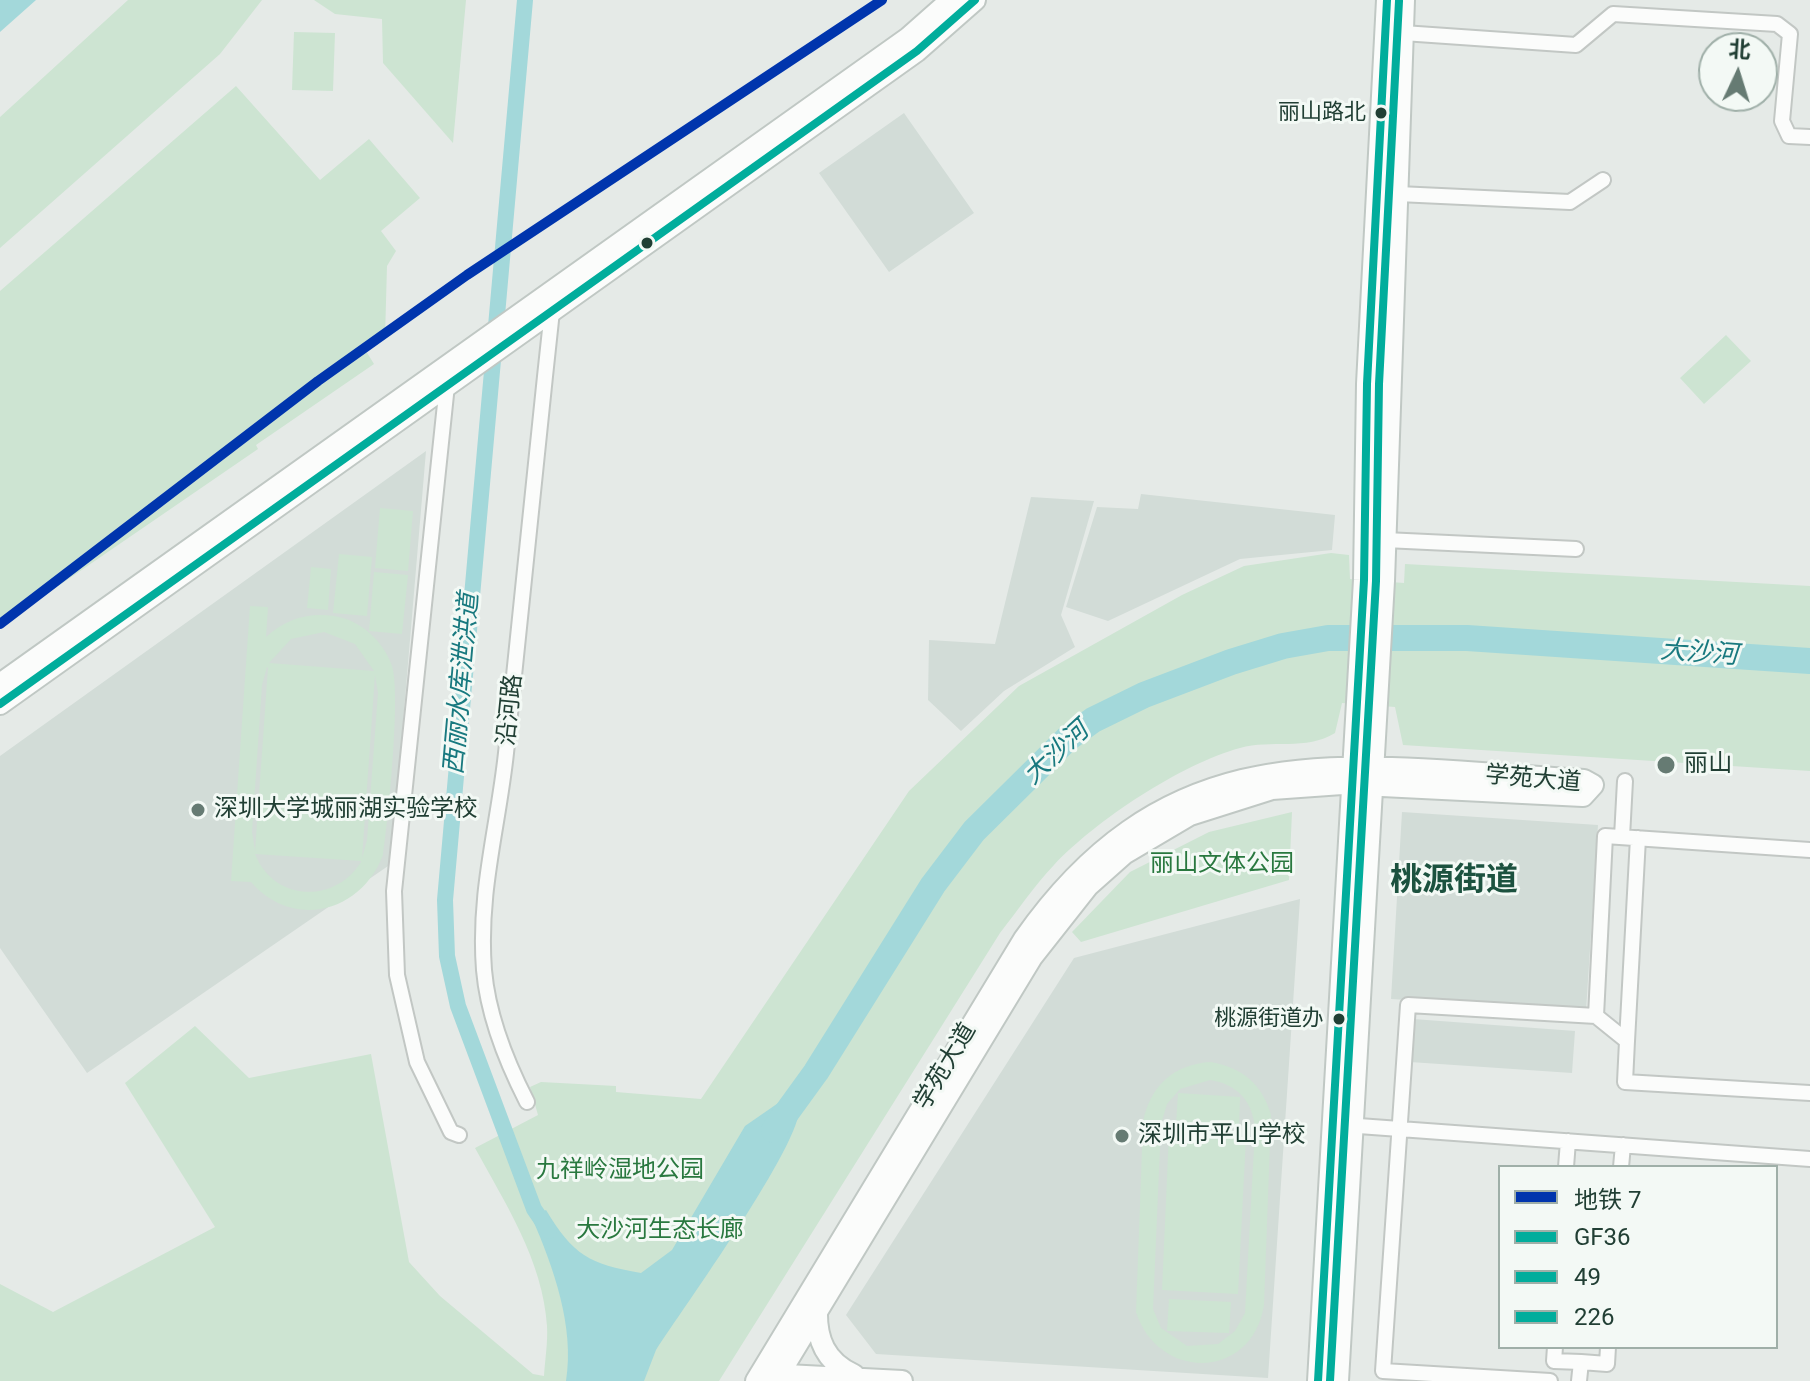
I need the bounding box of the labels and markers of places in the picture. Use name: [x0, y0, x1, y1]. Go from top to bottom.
place label: 丽山路北: [1278, 100, 1366, 126]
marker: 丽山路北: [1373, 105, 1389, 121]
unlabelled marker: [639, 235, 655, 251]
place label: 丽山: [1684, 751, 1732, 779]
marker: 丽山: [1655, 754, 1677, 776]
place label: 深圳大学城丽湖实验学校: [214, 796, 478, 824]
marker: 深圳大学城丽湖实验学校: [189, 801, 207, 819]
place label: 桃源街道办: [1214, 1006, 1324, 1032]
marker: 桃源街道办: [1331, 1011, 1347, 1027]
place label: 深圳市平山学校: [1138, 1122, 1306, 1150]
marker: 深圳市平山学校: [1113, 1127, 1131, 1145]

